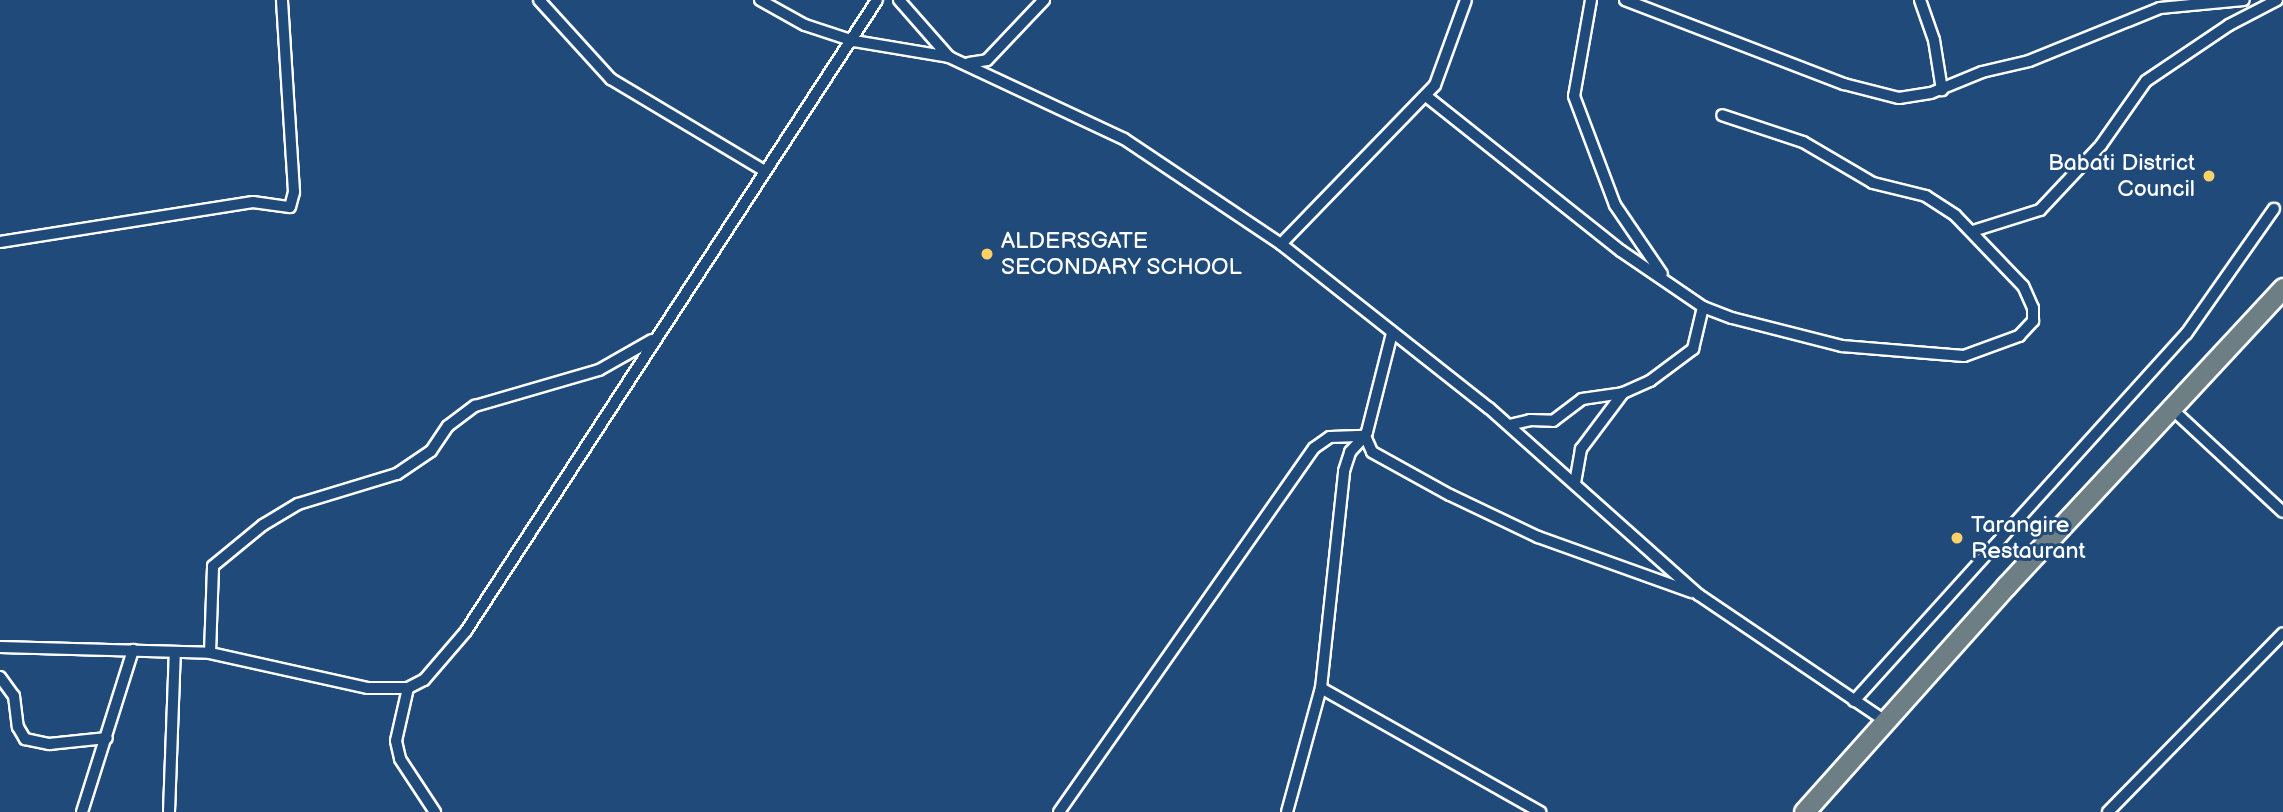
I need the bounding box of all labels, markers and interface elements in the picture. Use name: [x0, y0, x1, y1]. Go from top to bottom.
place label: Babati District Council: [2048, 149, 2195, 203]
marker: Babati District Council: [2201, 168, 2217, 184]
place label: ALDERSGATE SECONDARY SCHOOL: [1001, 227, 1242, 281]
marker: ALDERSGATE SECONDARY SCHOOL: [979, 246, 995, 262]
place label: Tarangire Restaurant: [1971, 511, 2085, 565]
marker: Tarangire Restaurant: [1949, 530, 1965, 546]

